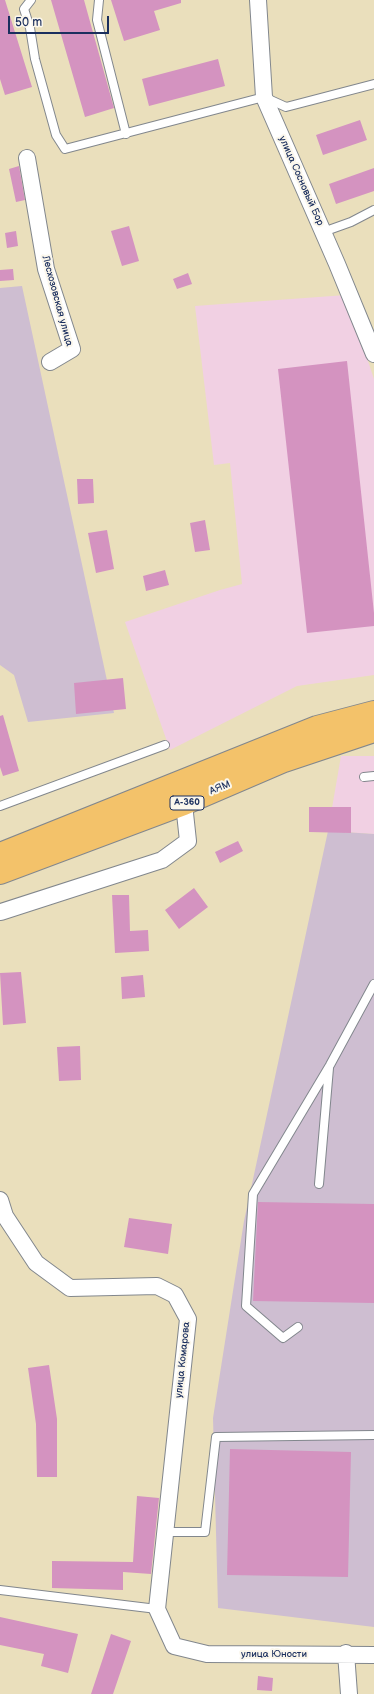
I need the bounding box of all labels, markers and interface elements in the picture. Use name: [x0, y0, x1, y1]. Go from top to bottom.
scale bar: [10, 8, 111, 34]
text: 50 m: [15, 15, 42, 30]
street label: улица Сосновый Бор: [276, 134, 326, 228]
street label: Лесхозовская улица: [39, 254, 75, 348]
street label: АЯМ: [208, 778, 232, 798]
road number: А-360: [170, 796, 204, 810]
street label: улица Комарова: [173, 1321, 193, 1399]
street label: улица Юности: [241, 1648, 307, 1660]

